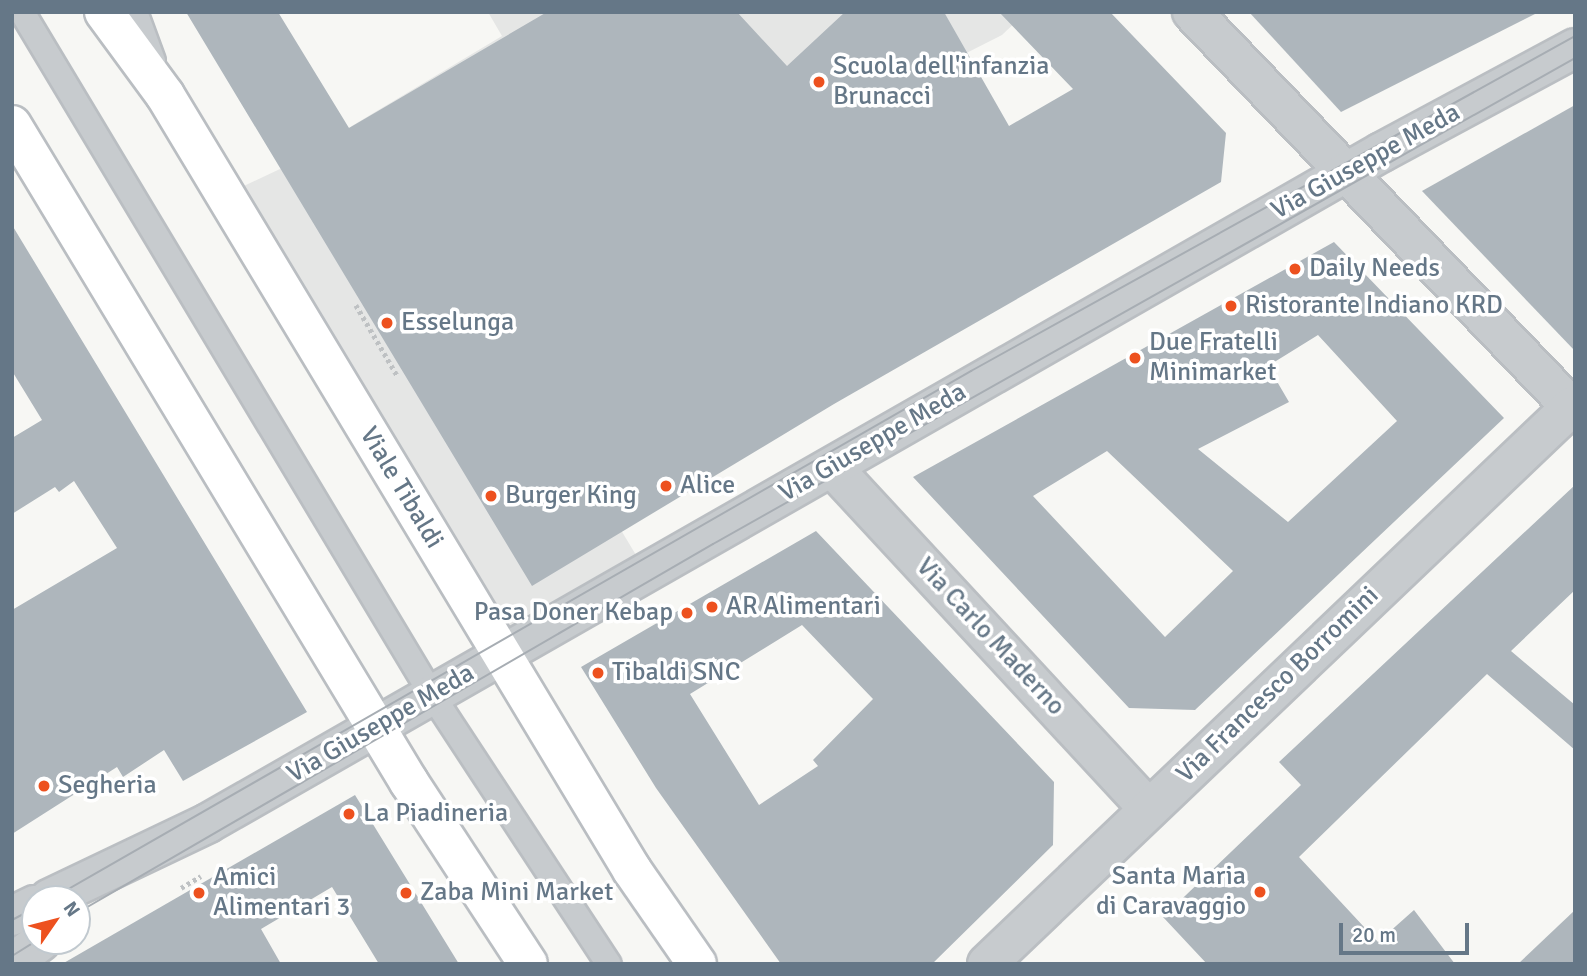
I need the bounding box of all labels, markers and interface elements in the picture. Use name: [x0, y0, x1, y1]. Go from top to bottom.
place label: Scuola dell'infanzia Brunacci: [833, 51, 1049, 112]
marker: Scuola dell'infanzia Brunacci: [811, 74, 827, 90]
street label: Via Giuseppe Meda: [1266, 97, 1466, 227]
place label: Daily Needs: [1309, 253, 1440, 285]
marker: Daily Needs: [1287, 261, 1303, 277]
place label: Ristorante Indiano KRD: [1245, 290, 1503, 322]
marker: Ristorante Indiano KRD: [1223, 298, 1239, 314]
place label: Esselunga: [401, 307, 514, 339]
marker: Esselunga: [379, 315, 395, 331]
place label: Due Fratelli Minimarket: [1149, 327, 1278, 388]
marker: Due Fratelli Minimarket: [1127, 350, 1143, 366]
street label: Via Giuseppe Meda: [774, 377, 972, 509]
street label: Viale Tibaldi: [353, 422, 449, 554]
place label: Alice: [680, 470, 735, 502]
marker: Alice: [658, 478, 674, 494]
place label: Burger King: [505, 480, 637, 512]
marker: Burger King: [483, 488, 499, 504]
street label: Via Carlo Maderno: [909, 552, 1071, 722]
street label: Via Francesco Borromini: [1170, 580, 1386, 790]
place label: AR Alimentari: [726, 591, 881, 623]
place label: Pasa Doner Kebap: [474, 597, 673, 629]
marker: AR Alimentari: [704, 599, 720, 615]
marker: Pasa Doner Kebap: [679, 605, 695, 621]
place label: Tibaldi SNC: [612, 657, 740, 689]
street label: Via Giuseppe Meda: [282, 658, 480, 790]
marker: Tibaldi SNC: [590, 665, 606, 681]
place label: Segheria: [58, 770, 157, 802]
marker: Segheria: [36, 778, 52, 794]
place label: La Piadineria: [363, 798, 508, 830]
marker: La Piadineria: [341, 806, 357, 822]
place label: Santa Maria di Caravaggio: [1096, 861, 1246, 922]
place label: Amici Alimentari 3: [213, 862, 350, 924]
place label: Zaba Mini Market: [420, 877, 613, 909]
marker: Santa Maria di Caravaggio: [1252, 884, 1268, 900]
north arrow: [21, 885, 91, 955]
marker: Amici Alimentari 3: [191, 885, 207, 901]
marker: Zaba Mini Market: [398, 885, 414, 901]
text: N: [58, 897, 85, 921]
scale bar: [1342, 909, 1472, 953]
text: 20 m: [1352, 922, 1396, 948]

